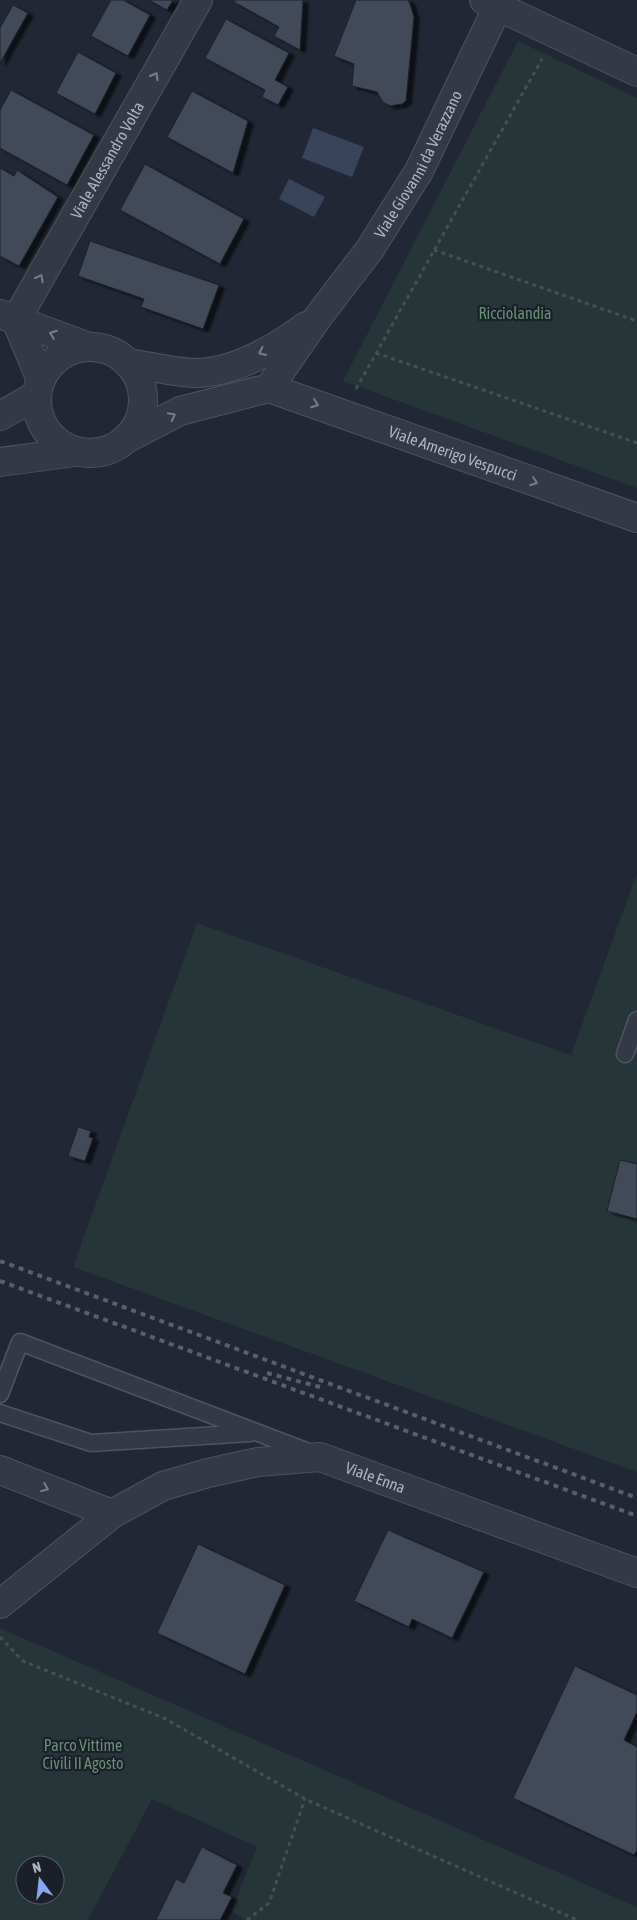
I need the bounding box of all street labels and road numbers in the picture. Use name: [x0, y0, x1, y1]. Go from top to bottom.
street label: Viale Giovanni da Verazzano: [370, 88, 465, 241]
street label: Viale Alessandro Volta: [67, 98, 147, 222]
street label: Viale Amerigo Vespucci: [386, 422, 520, 484]
street label: Viale Enna: [343, 1458, 408, 1496]

